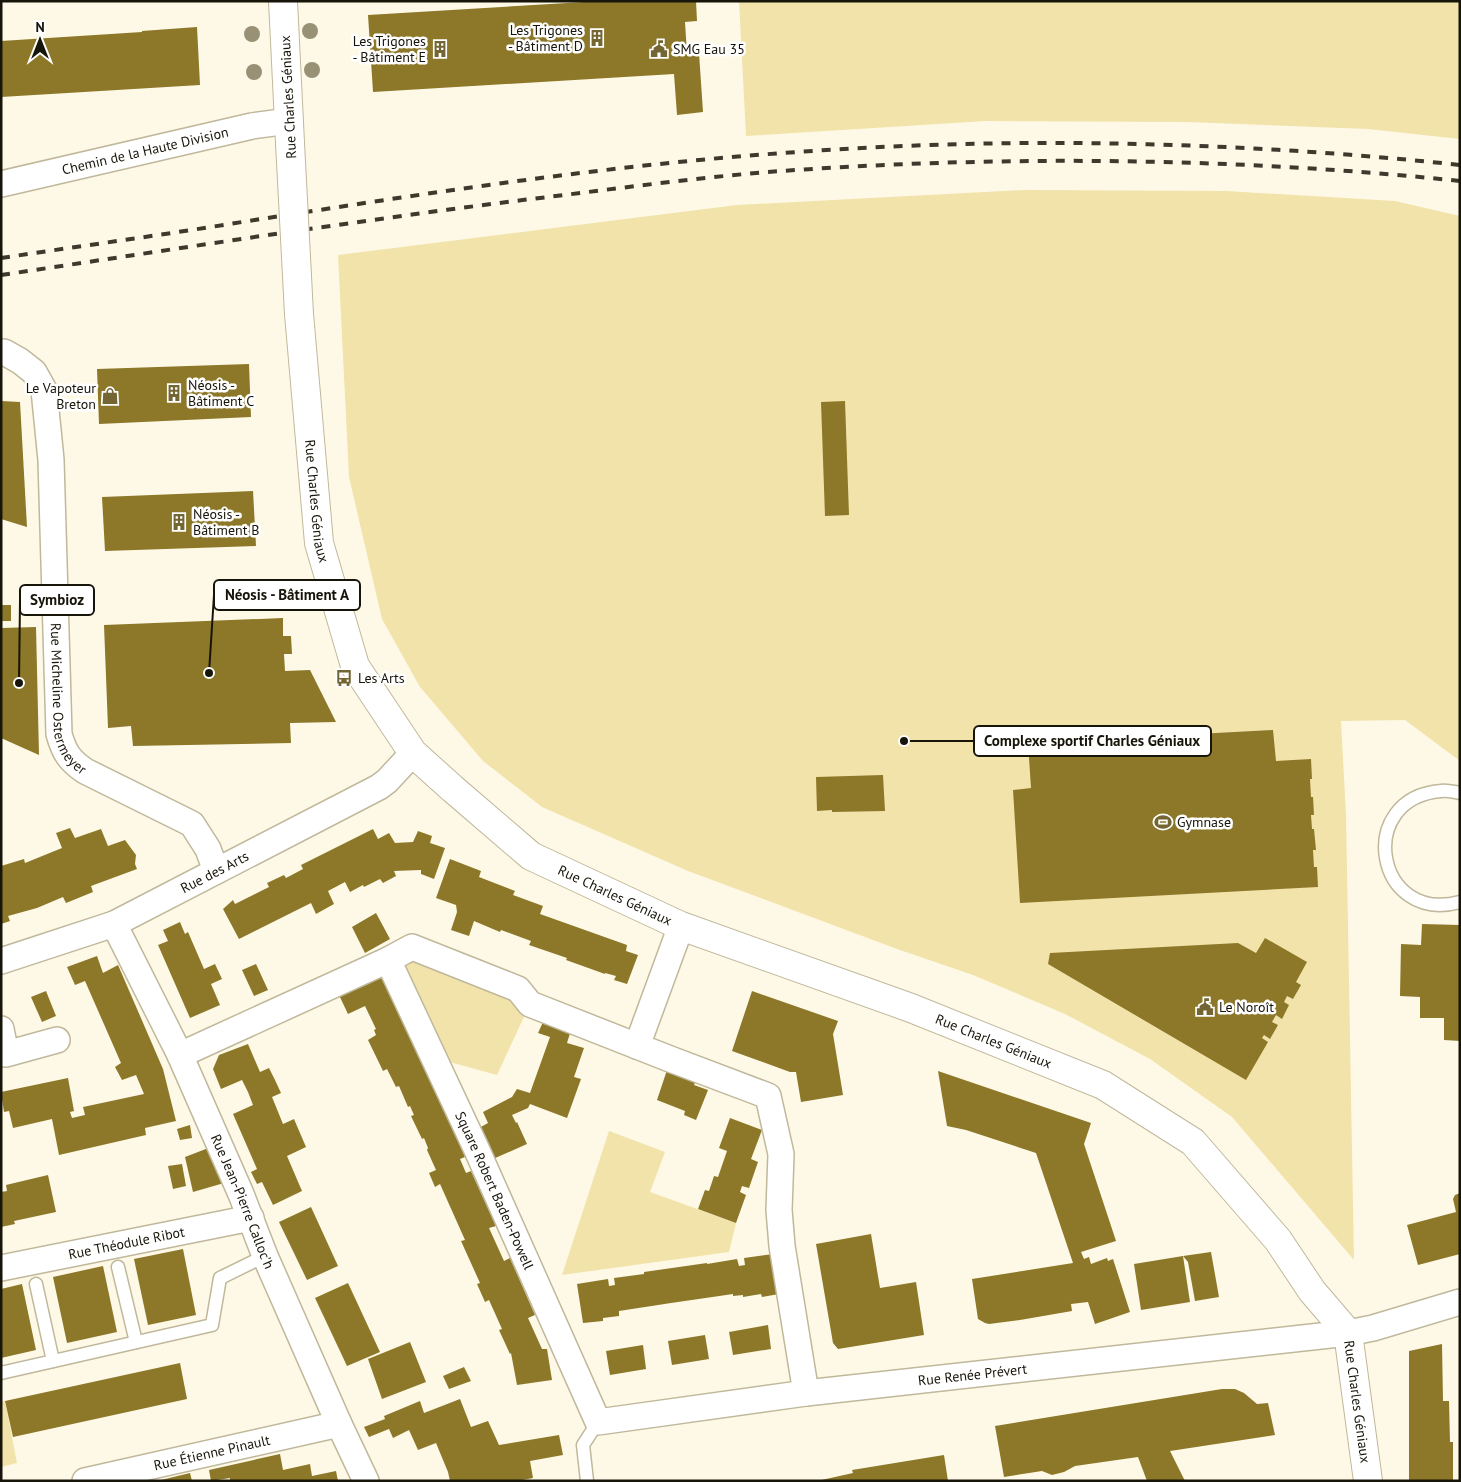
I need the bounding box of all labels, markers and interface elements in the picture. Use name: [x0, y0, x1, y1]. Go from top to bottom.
north arrow: [15, 15, 65, 65]
text: N: [35, 18, 45, 36]
place label: Les Trigones - Bâtiment D: [508, 21, 583, 55]
building icon: Les Trigones - Bâtiment D: [587, 28, 607, 48]
place label: Les Trigones - Bâtiment E: [353, 32, 426, 66]
street label: Rue Charles Géniaux: [276, 35, 300, 159]
building icon: Les Trigones - Bâtiment E: [430, 39, 450, 59]
public building icon: SMG Eau 35: [649, 39, 669, 59]
place label: SMG Eau 35: [673, 40, 745, 58]
street label: Chemin de la Haute Division: [60, 123, 230, 179]
place label: Néosis - Bâtiment C: [188, 376, 254, 410]
place label: Le Vapoteur Breton: [26, 379, 96, 413]
building icon: Néosis - Bâtiment C: [164, 383, 184, 403]
shop icon: Le Vapoteur Breton: [100, 386, 120, 406]
street label: Rue Charles Géniaux: [301, 439, 333, 565]
place label: Néosis - Bâtiment B: [193, 505, 259, 539]
building icon: Néosis - Bâtiment B: [169, 512, 189, 532]
callout: Néosis - Bâtiment A: [214, 580, 360, 610]
callout: Symbioz: [20, 585, 94, 615]
text: Néosis - Bâtiment A: [225, 585, 350, 604]
text: Symbioz: [30, 590, 84, 609]
street label: Rue Micheline Ostermeyer: [47, 623, 90, 778]
bus stop icon: Les Arts: [334, 668, 354, 688]
place label: Les Arts: [358, 669, 405, 687]
callout: Complexe sportif Charles Géniaux: [974, 726, 1211, 756]
text: Complexe sportif Charles Géniaux: [984, 731, 1200, 750]
sports icon: Gymnase: [1153, 812, 1173, 832]
place label: Gymnase: [1177, 813, 1231, 831]
street label: Rue des Arts: [177, 847, 252, 897]
street label: Rue Charles Géniaux: [555, 861, 675, 930]
public building icon: Le Noroît: [1195, 997, 1215, 1017]
place label: Le Noroît: [1219, 998, 1274, 1016]
street label: Rue Charles Géniaux: [933, 1010, 1054, 1073]
street label: Square Robert Baden-Powell: [451, 1109, 538, 1272]
street label: Rue Jean-Pierre Calloc'h: [207, 1131, 278, 1272]
street label: Rue Théodule Ribot: [67, 1222, 186, 1263]
street label: Rue Charles Géniaux: [1340, 1339, 1374, 1464]
street label: Rue Renée Prévert: [917, 1360, 1028, 1390]
street label: Rue Étienne Pinault: [152, 1431, 272, 1474]

